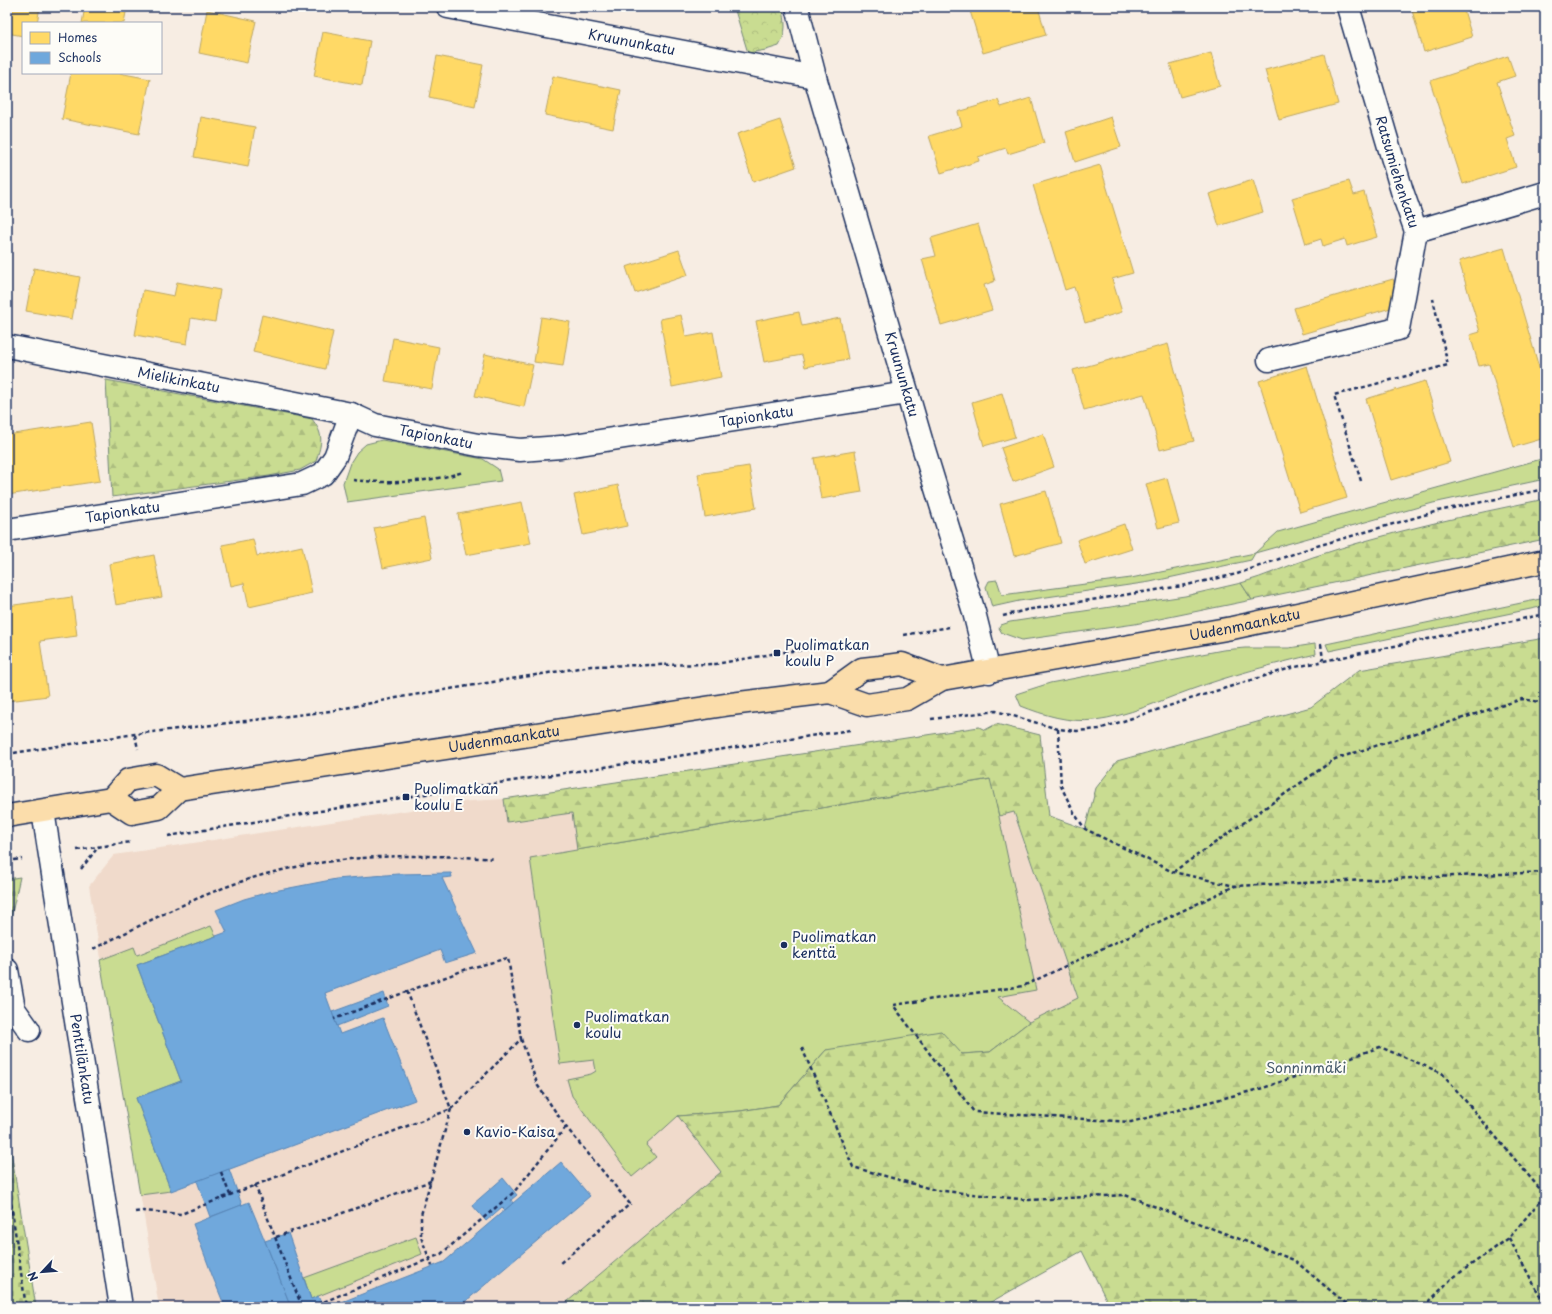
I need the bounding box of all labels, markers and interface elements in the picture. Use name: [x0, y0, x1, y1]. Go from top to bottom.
legend: [22, 22, 162, 74]
street label: Kruununkatu: [586, 23, 677, 60]
text: Homes: [58, 28, 97, 46]
text: Schools: [58, 48, 102, 66]
street label: Ratsumiehenkatu: [1370, 113, 1425, 231]
street label: Kruununkatu: [880, 329, 925, 419]
street label: Mielikinkatu: [136, 361, 222, 398]
street label: Tapionkatu: [717, 400, 795, 432]
street label: Tapionkatu: [397, 419, 475, 454]
street label: Tapionkatu: [84, 495, 161, 528]
street label: Uudenmaankatu: [1187, 603, 1302, 645]
place label: Puolimatkan koulu P: [785, 634, 869, 671]
marker: Puolimatkan koulu P: [772, 648, 782, 658]
street label: Uudenmaankatu: [447, 720, 561, 757]
place label: Puolimatkan koulu E: [414, 778, 498, 815]
marker: Puolimatkan koulu E: [401, 792, 411, 802]
place label: Puolimatkan kenttä: [792, 926, 876, 963]
marker: Puolimatkan kenttä: [779, 940, 789, 950]
place label: Puolimatkan koulu: [585, 1006, 669, 1043]
street label: Penttilänkatu: [65, 1012, 100, 1106]
marker: Puolimatkan koulu: [572, 1020, 582, 1030]
park label: Sonninmäki: [1266, 1057, 1346, 1078]
place label: Kavio-Kaisa: [475, 1121, 555, 1142]
marker: Kavio-Kaisa: [462, 1127, 472, 1137]
north arrow: [22, 1252, 62, 1292]
text: N: [23, 1269, 42, 1284]

